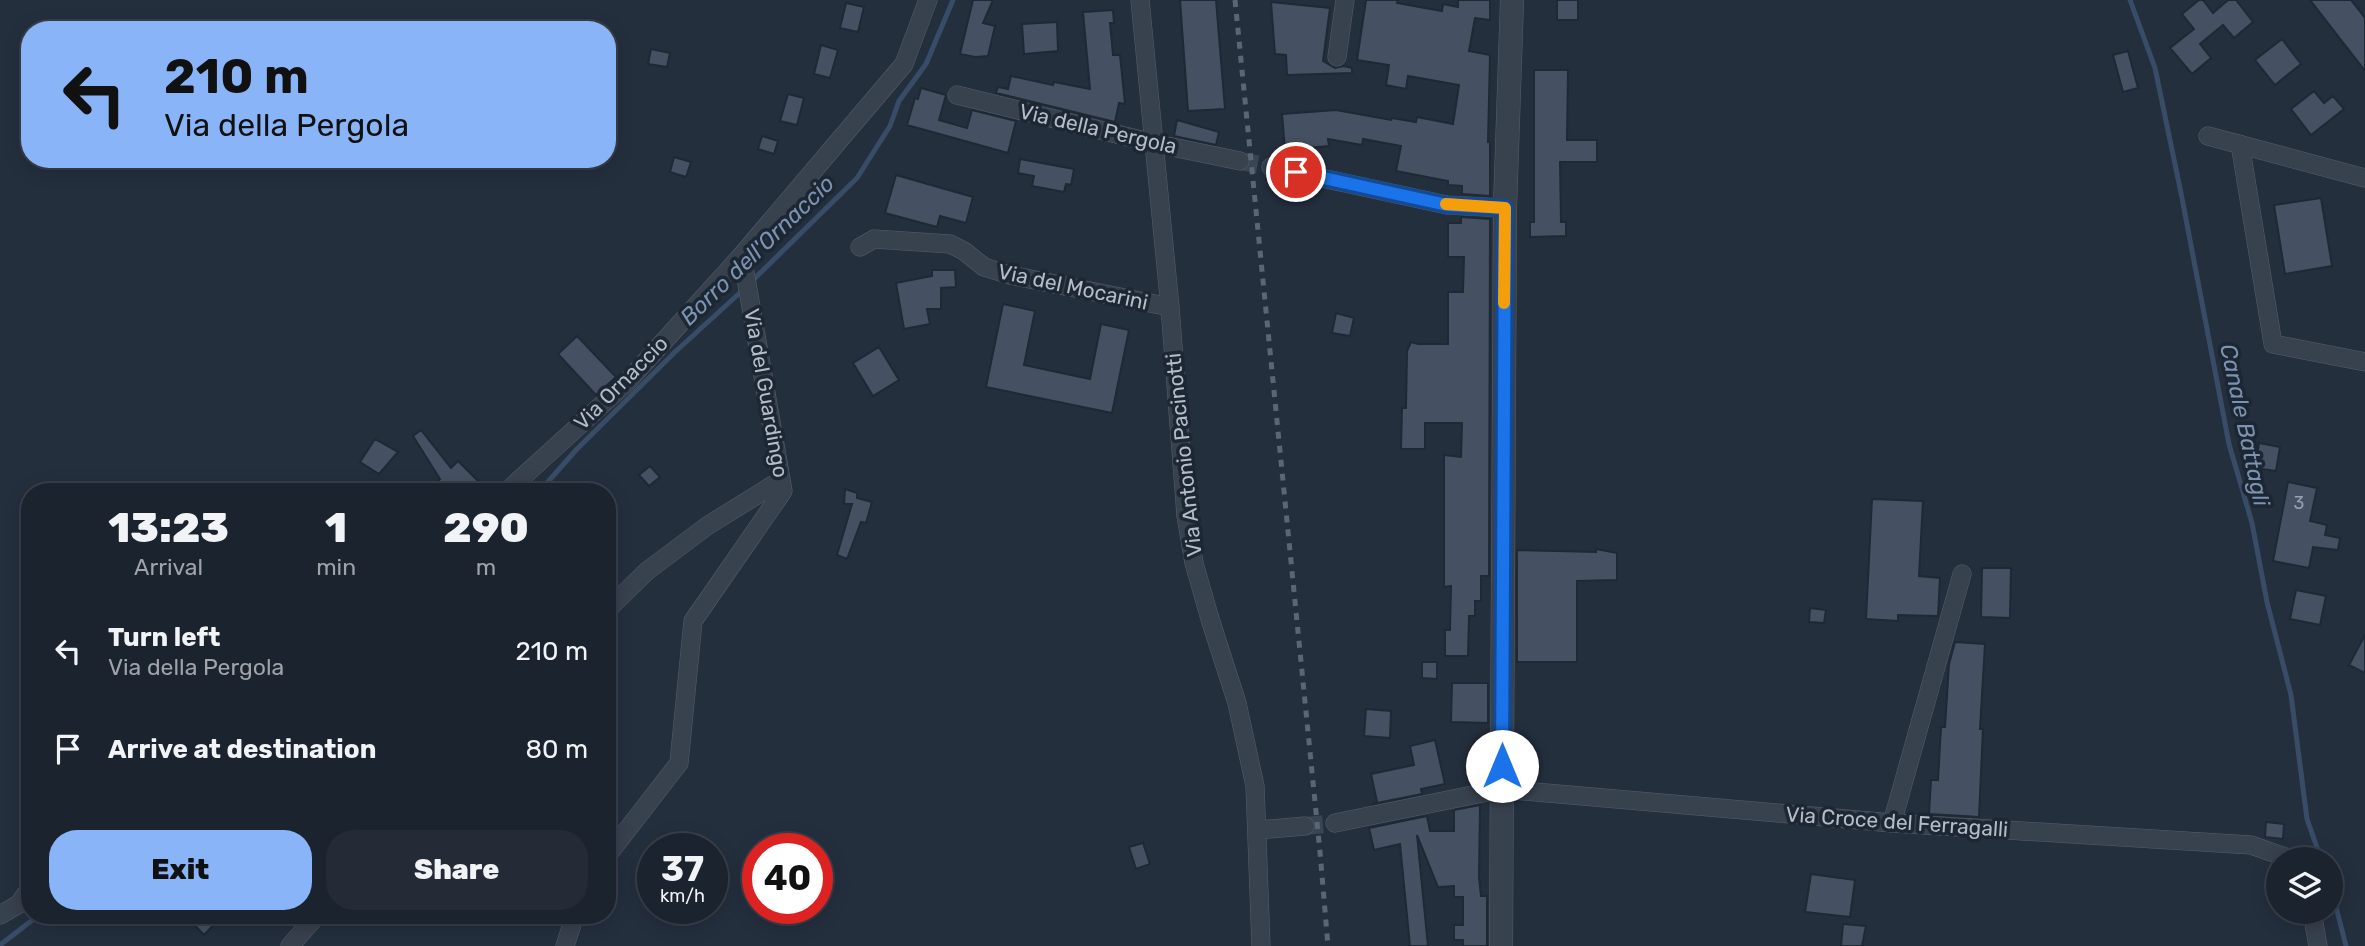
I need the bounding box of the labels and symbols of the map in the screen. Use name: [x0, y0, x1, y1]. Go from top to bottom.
street label: Via della Pergola: [1017, 98, 1179, 159]
pin: [1266, 142, 1326, 202]
water label: Borro dell'Ornaccio: [674, 169, 840, 331]
street label: Via del Mocarini: [996, 258, 1150, 315]
street label: Via del Guardingo: [739, 306, 794, 479]
street label: Via Ornaccio: [569, 331, 673, 435]
water label: Canale Battagli: [2214, 341, 2276, 510]
street label: Via Antonio Pacinotti: [1160, 352, 1207, 558]
house number: 3: [2294, 492, 2304, 514]
position arrow: [1465, 729, 1539, 803]
street label: Via Croce del Ferragalli: [1785, 801, 2009, 842]
speed limit sign: 40: [742, 833, 833, 924]

